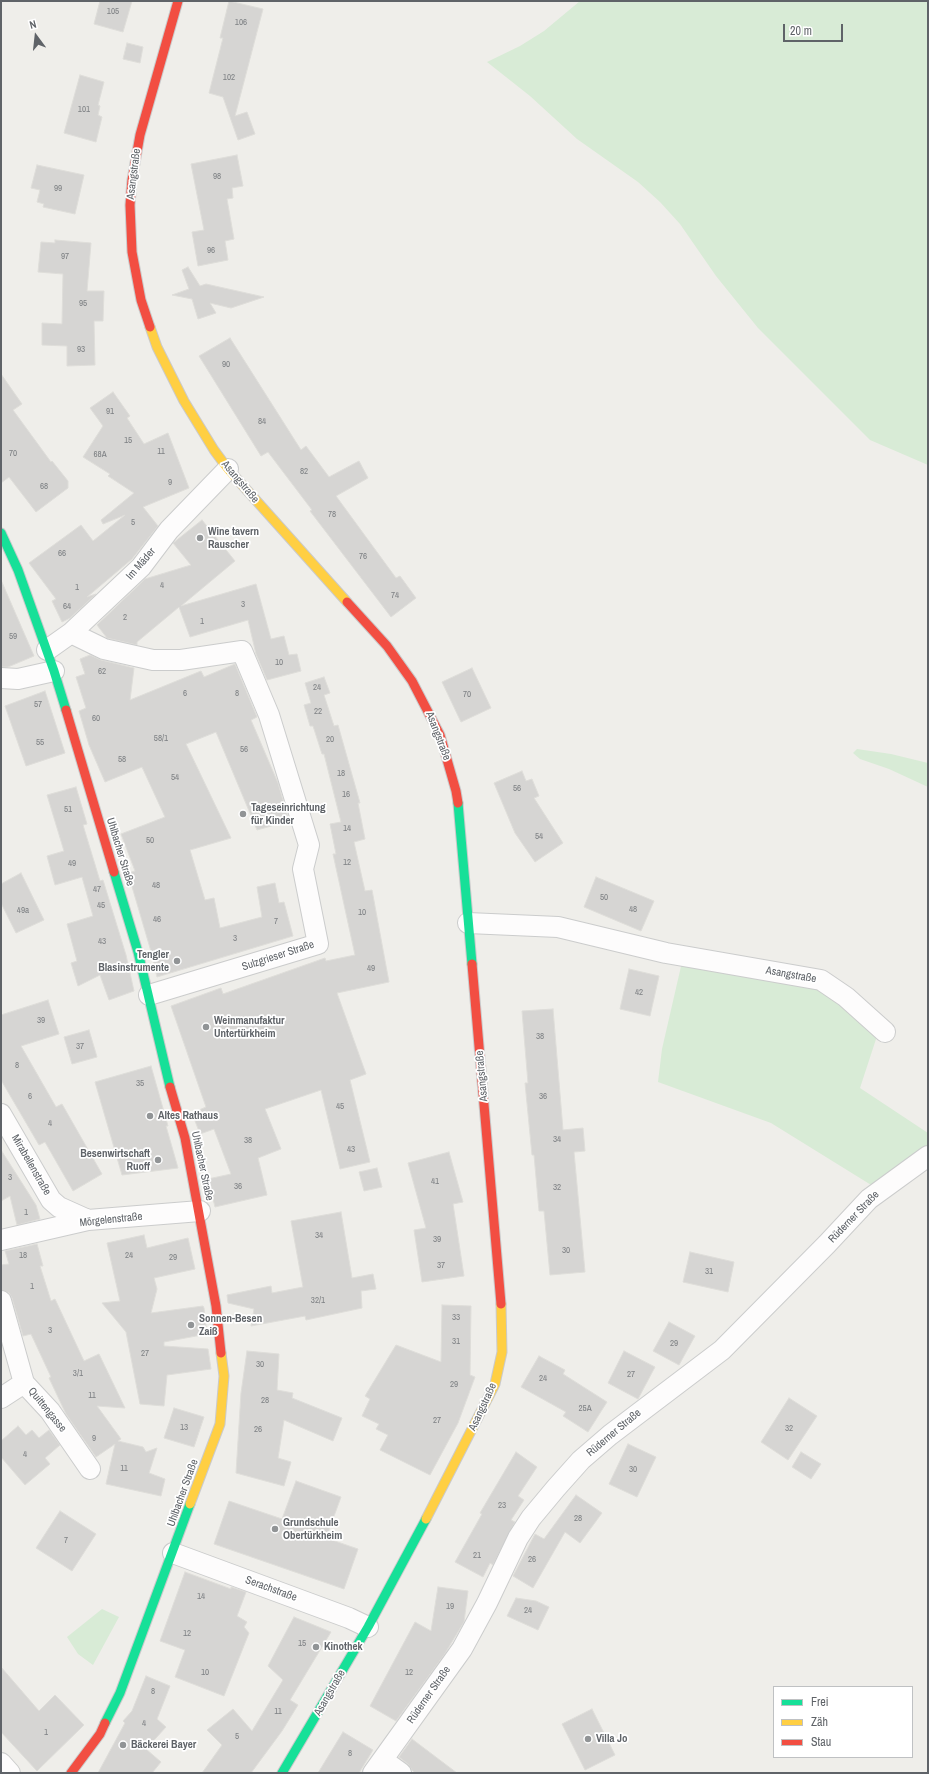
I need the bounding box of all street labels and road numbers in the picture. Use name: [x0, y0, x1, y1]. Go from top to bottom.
street label: Asangstraße: [124, 148, 144, 200]
street label: Asangstraße: [219, 458, 261, 506]
street label: Im Mäder: [124, 545, 158, 583]
street label: Asangstraße: [423, 710, 453, 762]
street label: Uhlbacher Straße: [103, 816, 137, 888]
street label: Sulzgrieser Straße: [240, 938, 316, 974]
street label: Asangstraße: [765, 964, 817, 986]
street label: Asangstraße: [473, 1050, 491, 1102]
street label: Uhlbacher Straße: [188, 1130, 216, 1202]
street label: Mirabellenstraße: [8, 1132, 54, 1198]
street label: Rüderner Straße: [826, 1188, 882, 1246]
street label: Mörgelenstraße: [79, 1210, 143, 1230]
street label: Asangstraße: [466, 1381, 500, 1433]
street label: Quittengasse: [25, 1385, 69, 1435]
street label: Rüderner Straße: [584, 1406, 644, 1460]
street label: Uhlbacher Straße: [165, 1458, 201, 1528]
street label: Serachstraße: [243, 1574, 299, 1604]
street label: Rüderner Straße: [404, 1664, 454, 1726]
street label: Asangstraße: [311, 1668, 349, 1718]

